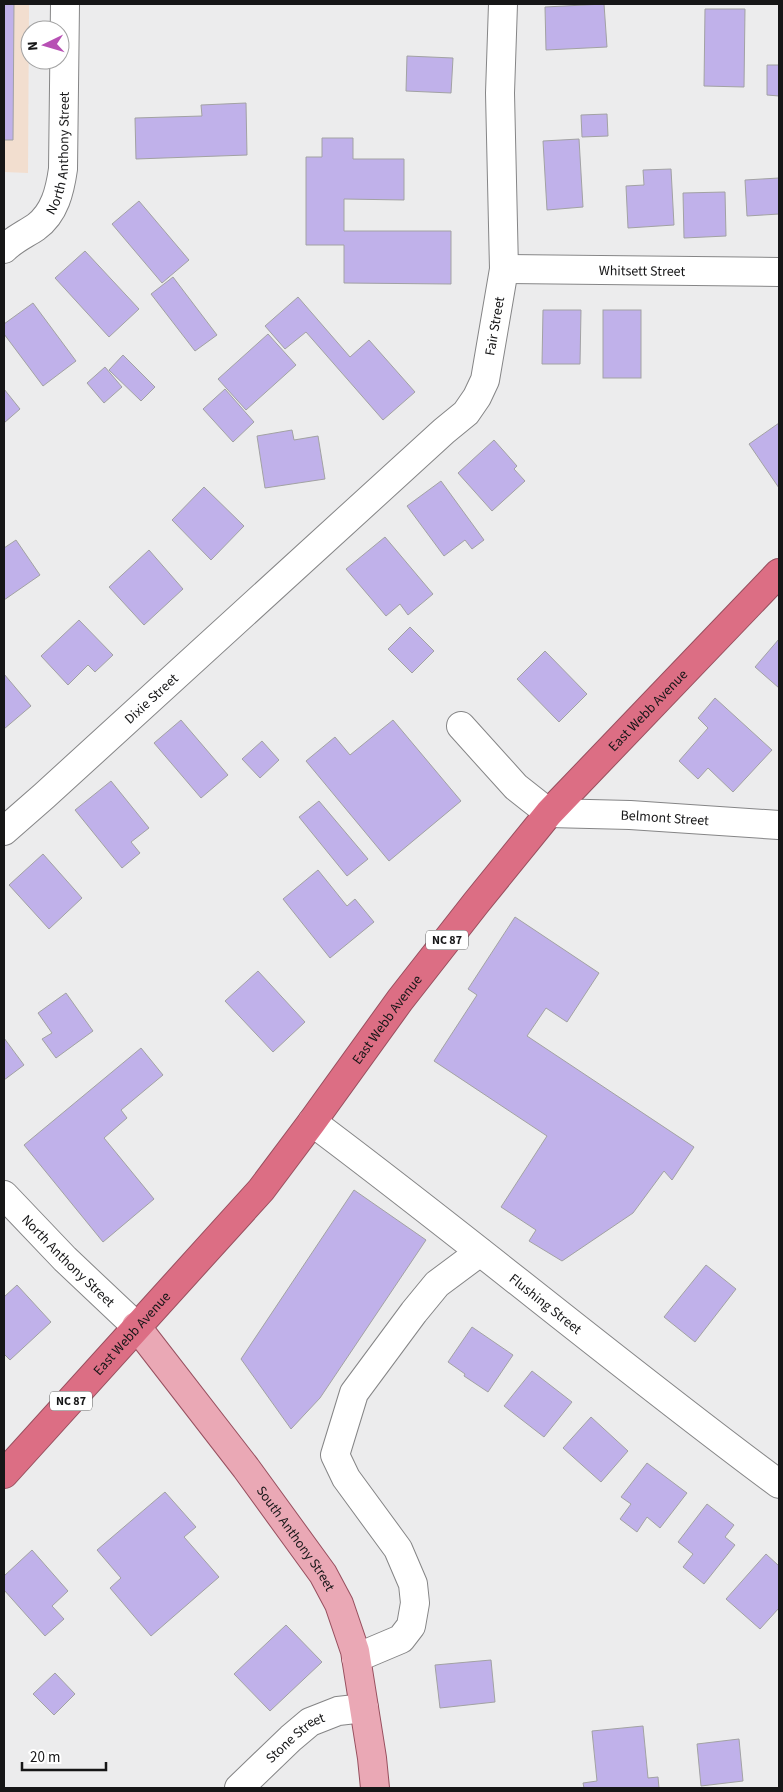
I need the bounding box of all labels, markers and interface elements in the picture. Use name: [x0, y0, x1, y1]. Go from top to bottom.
north arrow: [20, 20, 70, 70]
text: N: [23, 41, 43, 52]
street label: North Anthony Street: [41, 91, 75, 219]
street label: Whitsett Street: [599, 261, 686, 282]
street label: Fair Street: [480, 295, 510, 357]
street label: East Webb Avenue: [604, 665, 693, 756]
street label: Dixie Street: [120, 669, 183, 729]
street label: Belmont Street: [620, 806, 710, 831]
road number: NC 87: [426, 930, 468, 950]
street label: East Webb Avenue: [348, 971, 427, 1069]
street label: North Anthony Street: [17, 1210, 119, 1312]
street label: Flushing Street: [505, 1269, 586, 1340]
street label: East Webb Avenue: [89, 1287, 176, 1380]
road number: NC 87: [50, 1392, 92, 1410]
street label: South Anthony Street: [251, 1482, 340, 1595]
street label: Stone Street: [262, 1708, 328, 1768]
scale bar: [22, 1740, 106, 1772]
text: 20 m: [30, 1747, 60, 1768]

